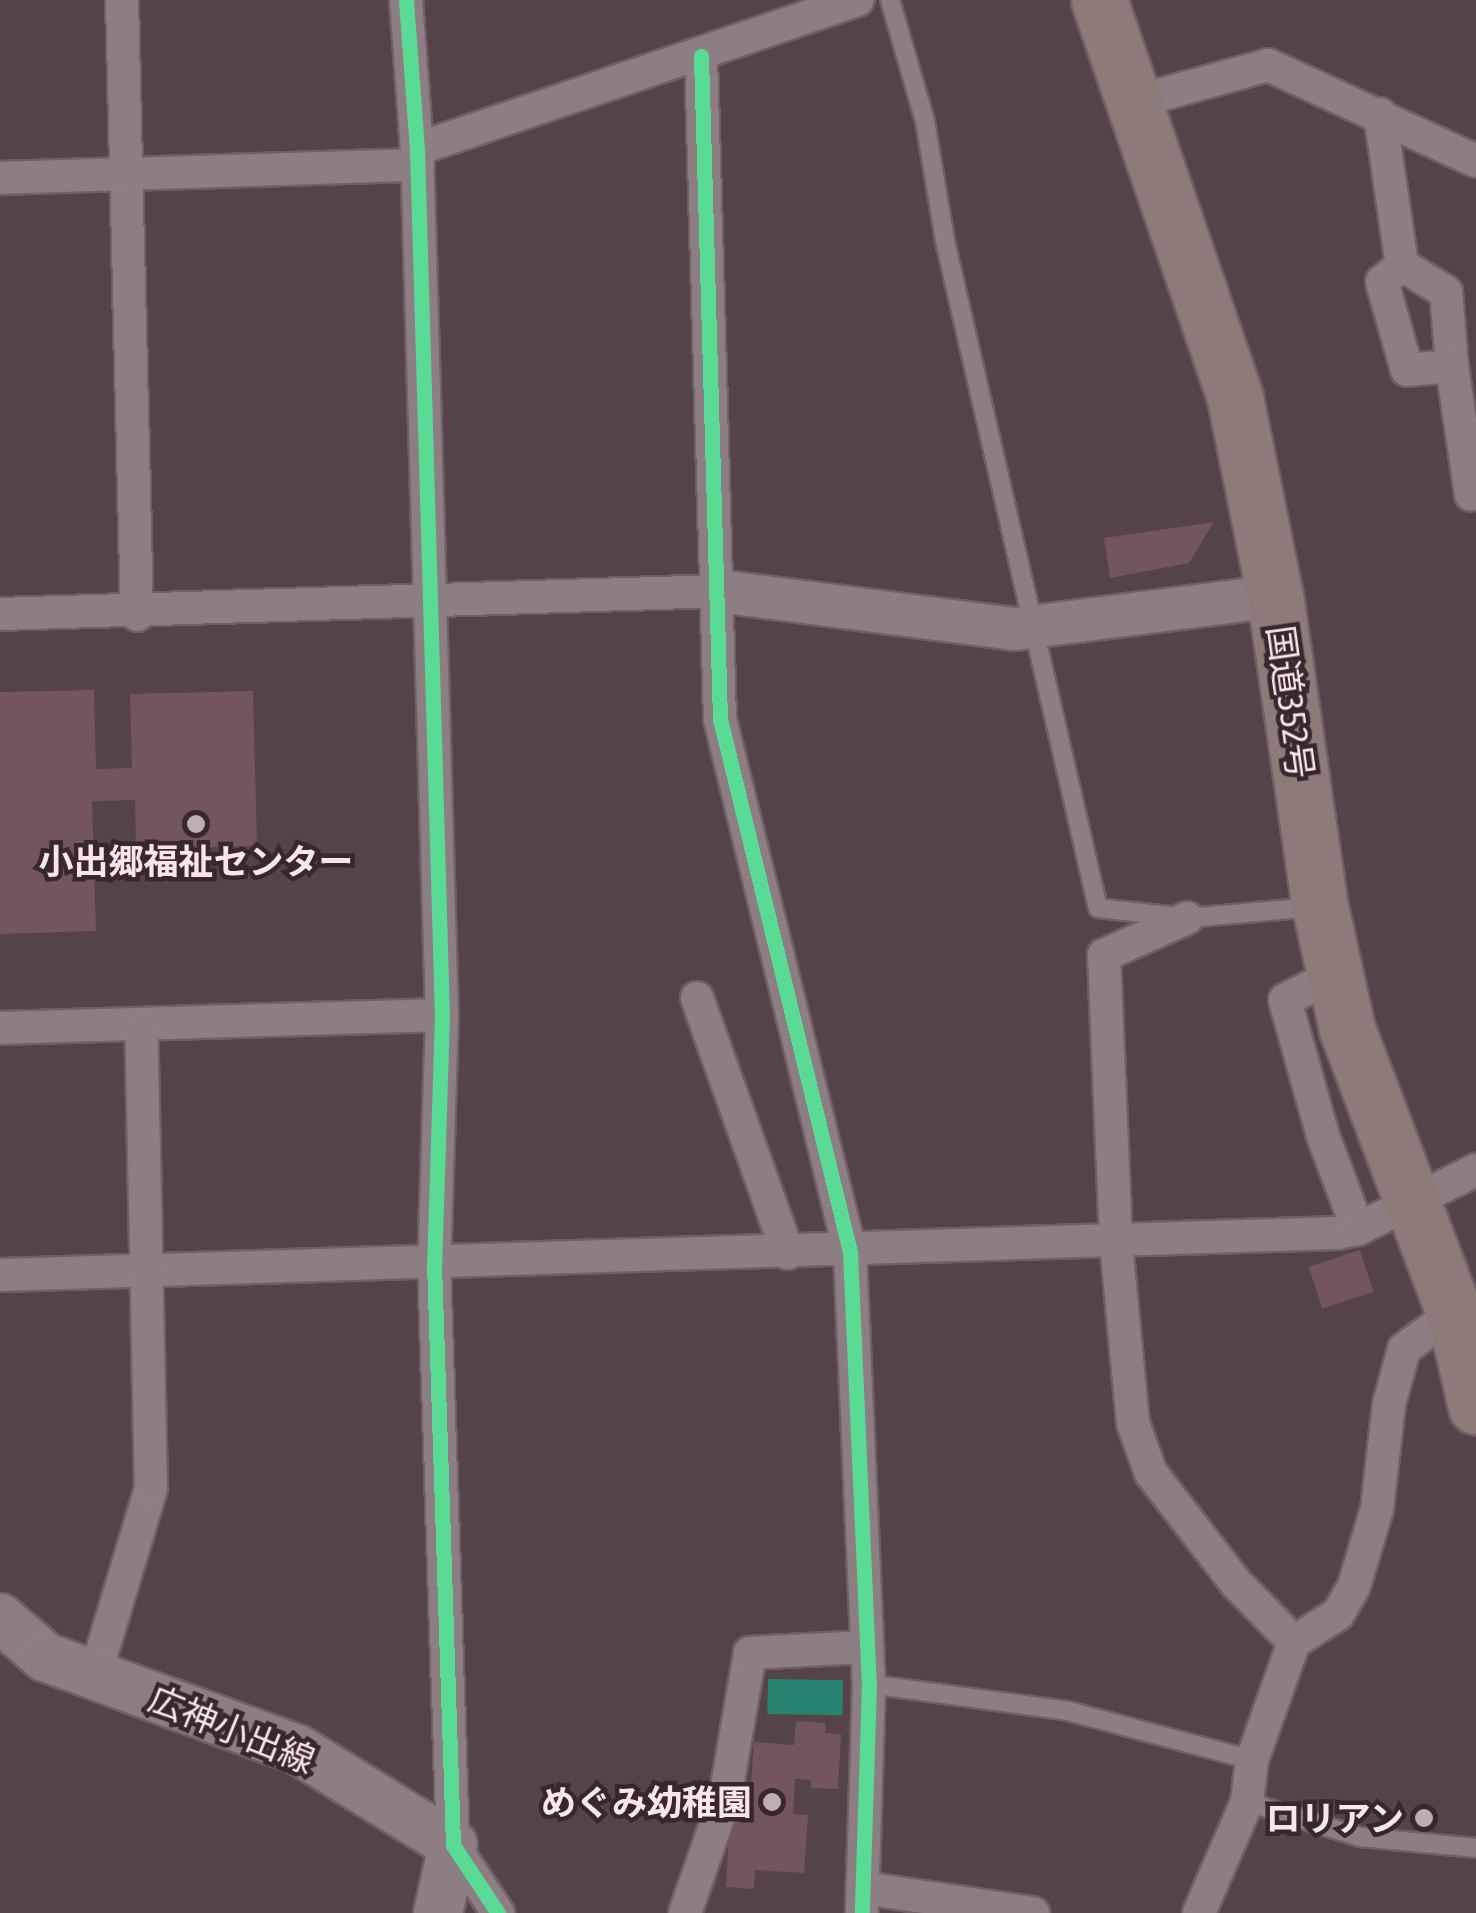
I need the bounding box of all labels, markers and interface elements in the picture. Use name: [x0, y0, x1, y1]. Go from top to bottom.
street label: 国道352号: [1259, 623, 1323, 781]
marker: 小出郷福祉センター: [185, 813, 207, 835]
place label: 小出郷福祉センター: [39, 840, 353, 882]
street label: 広神小出線: [143, 1677, 321, 1781]
place label: めぐみ幼稚園: [542, 1781, 752, 1823]
marker: めぐみ幼稚園: [761, 1791, 783, 1813]
place label: ロリアン: [1264, 1797, 1404, 1839]
marker: ロリアン: [1413, 1807, 1435, 1829]

